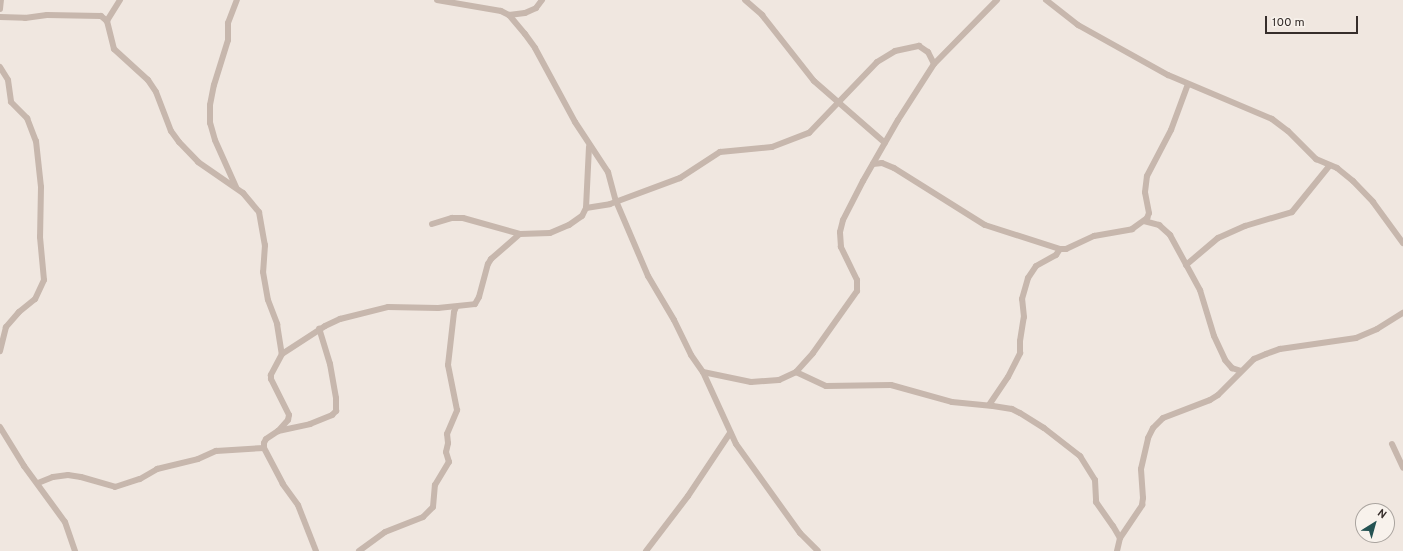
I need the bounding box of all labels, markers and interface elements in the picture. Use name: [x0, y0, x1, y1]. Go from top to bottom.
scale bar: [1267, 8, 1360, 34]
text: 100 m: [1272, 15, 1305, 31]
north arrow: [1355, 503, 1395, 543]
text: N: [1374, 506, 1389, 522]

